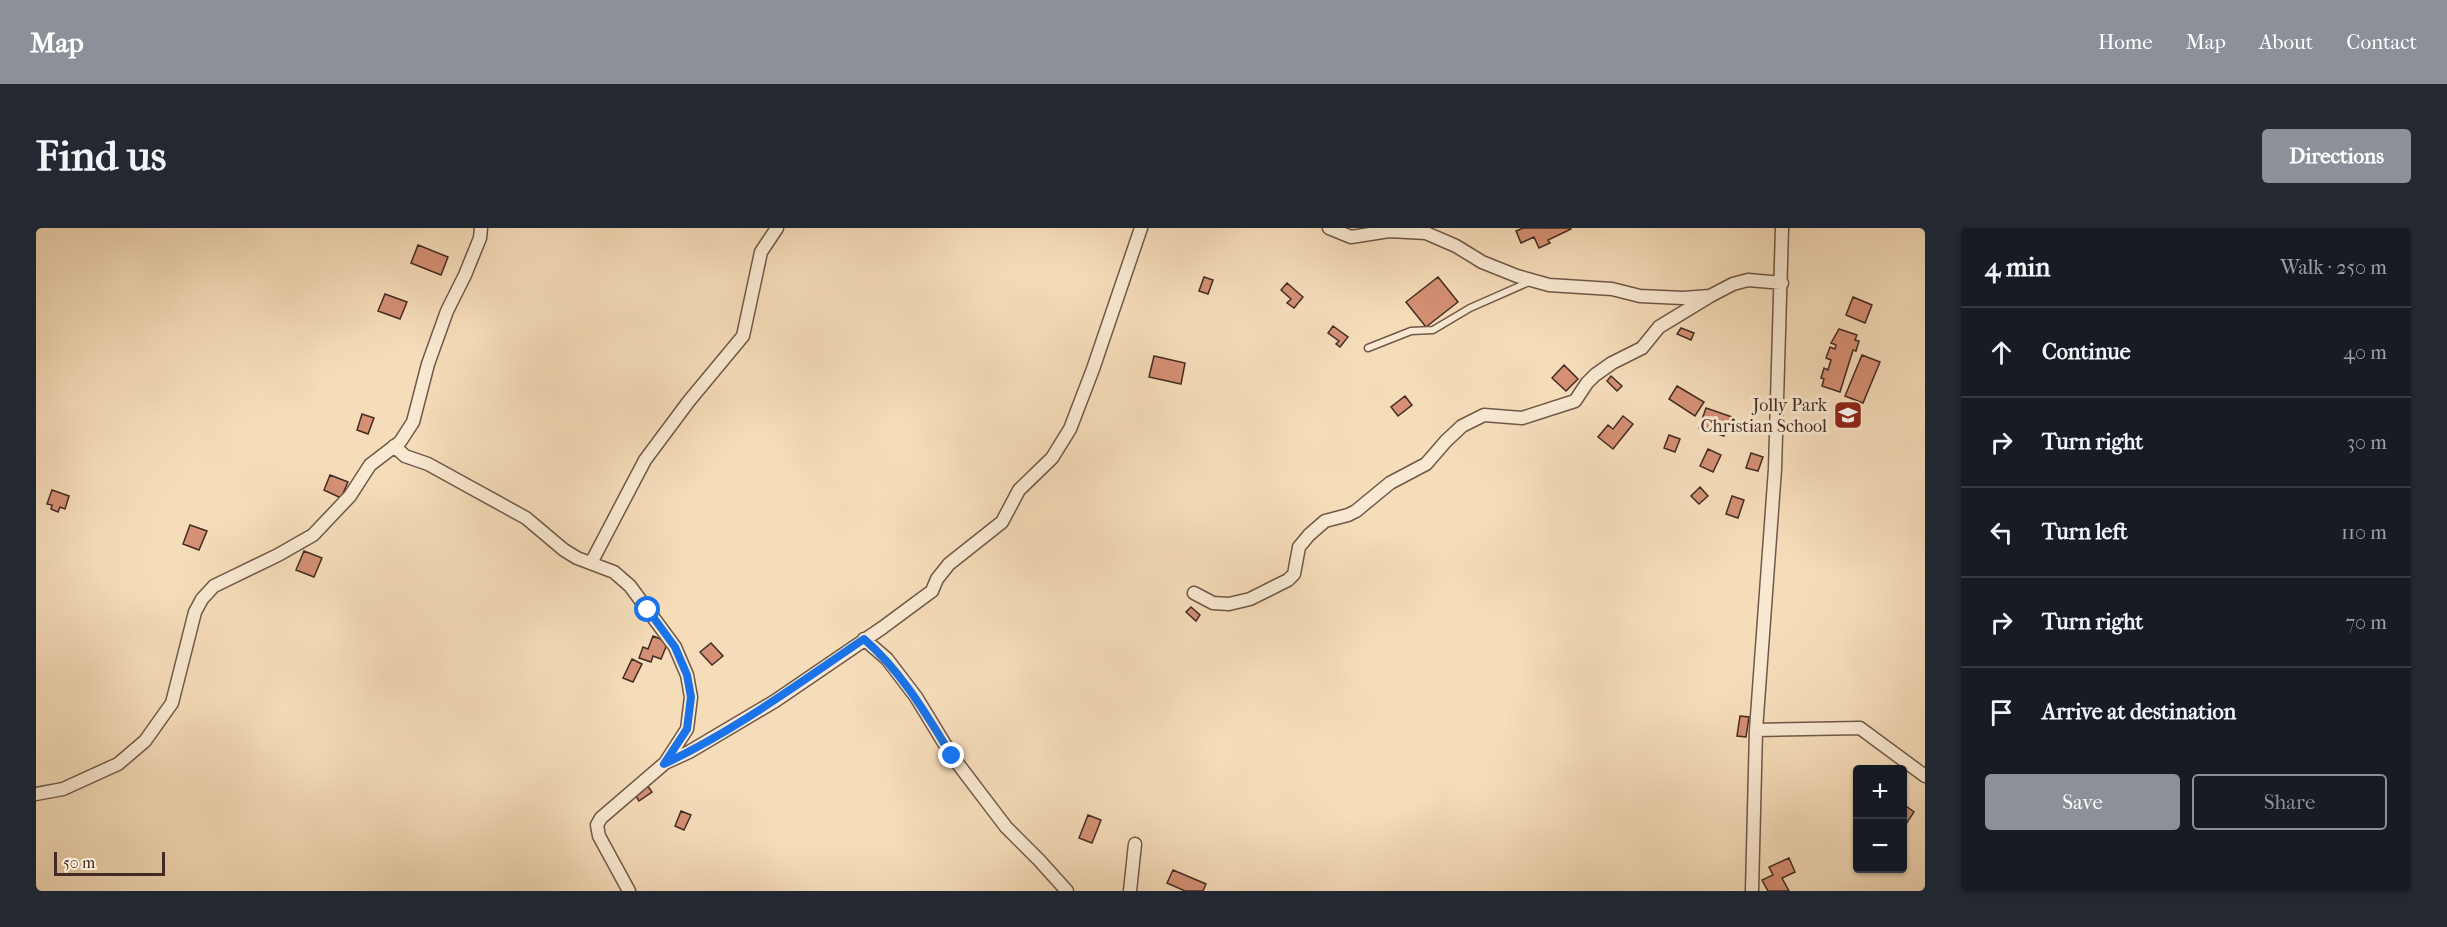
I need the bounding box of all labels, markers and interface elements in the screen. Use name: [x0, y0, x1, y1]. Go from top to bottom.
text: Map: [30, 26, 84, 59]
text: Home: [2098, 30, 2153, 54]
text: Map: [2186, 30, 2226, 54]
text: About: [2259, 30, 2313, 54]
text: Contact: [2346, 30, 2417, 54]
button: Directions: [2262, 129, 2411, 183]
text: Find us: [36, 132, 166, 181]
text: 4 min: [1985, 252, 2050, 283]
text: Walk · 250 m: [2280, 256, 2387, 279]
icon: ahead: [1985, 336, 2018, 369]
text: Continue: [2042, 339, 2131, 365]
text: 40 m: [2343, 341, 2387, 364]
place label: Jolly Park Christian School: [1700, 395, 1828, 437]
school or university icon: Jolly Park Christian School: [1832, 399, 1864, 431]
icon: right: [1985, 426, 2018, 459]
text: Turn right: [2042, 429, 2143, 455]
text: 30 m: [2347, 431, 2387, 454]
icon: left: [1985, 516, 2018, 549]
text: Turn left: [2042, 519, 2128, 545]
text: 110 m: [2341, 521, 2387, 544]
route start: [634, 596, 660, 622]
icon: right: [1985, 606, 2018, 639]
text: Turn right: [2042, 609, 2143, 635]
text: 70 m: [2345, 611, 2387, 634]
icon: arrive: [1985, 696, 2018, 729]
text: Arrive at destination: [2042, 699, 2236, 725]
route end: [938, 742, 964, 768]
map controls: [1853, 765, 1907, 873]
button: +: [1853, 765, 1907, 819]
button: Save: [1985, 774, 2180, 830]
button: Share: [2192, 774, 2387, 830]
button: −: [1853, 819, 1907, 873]
scale bar: [54, 849, 165, 876]
text: 50 m: [63, 853, 95, 872]

